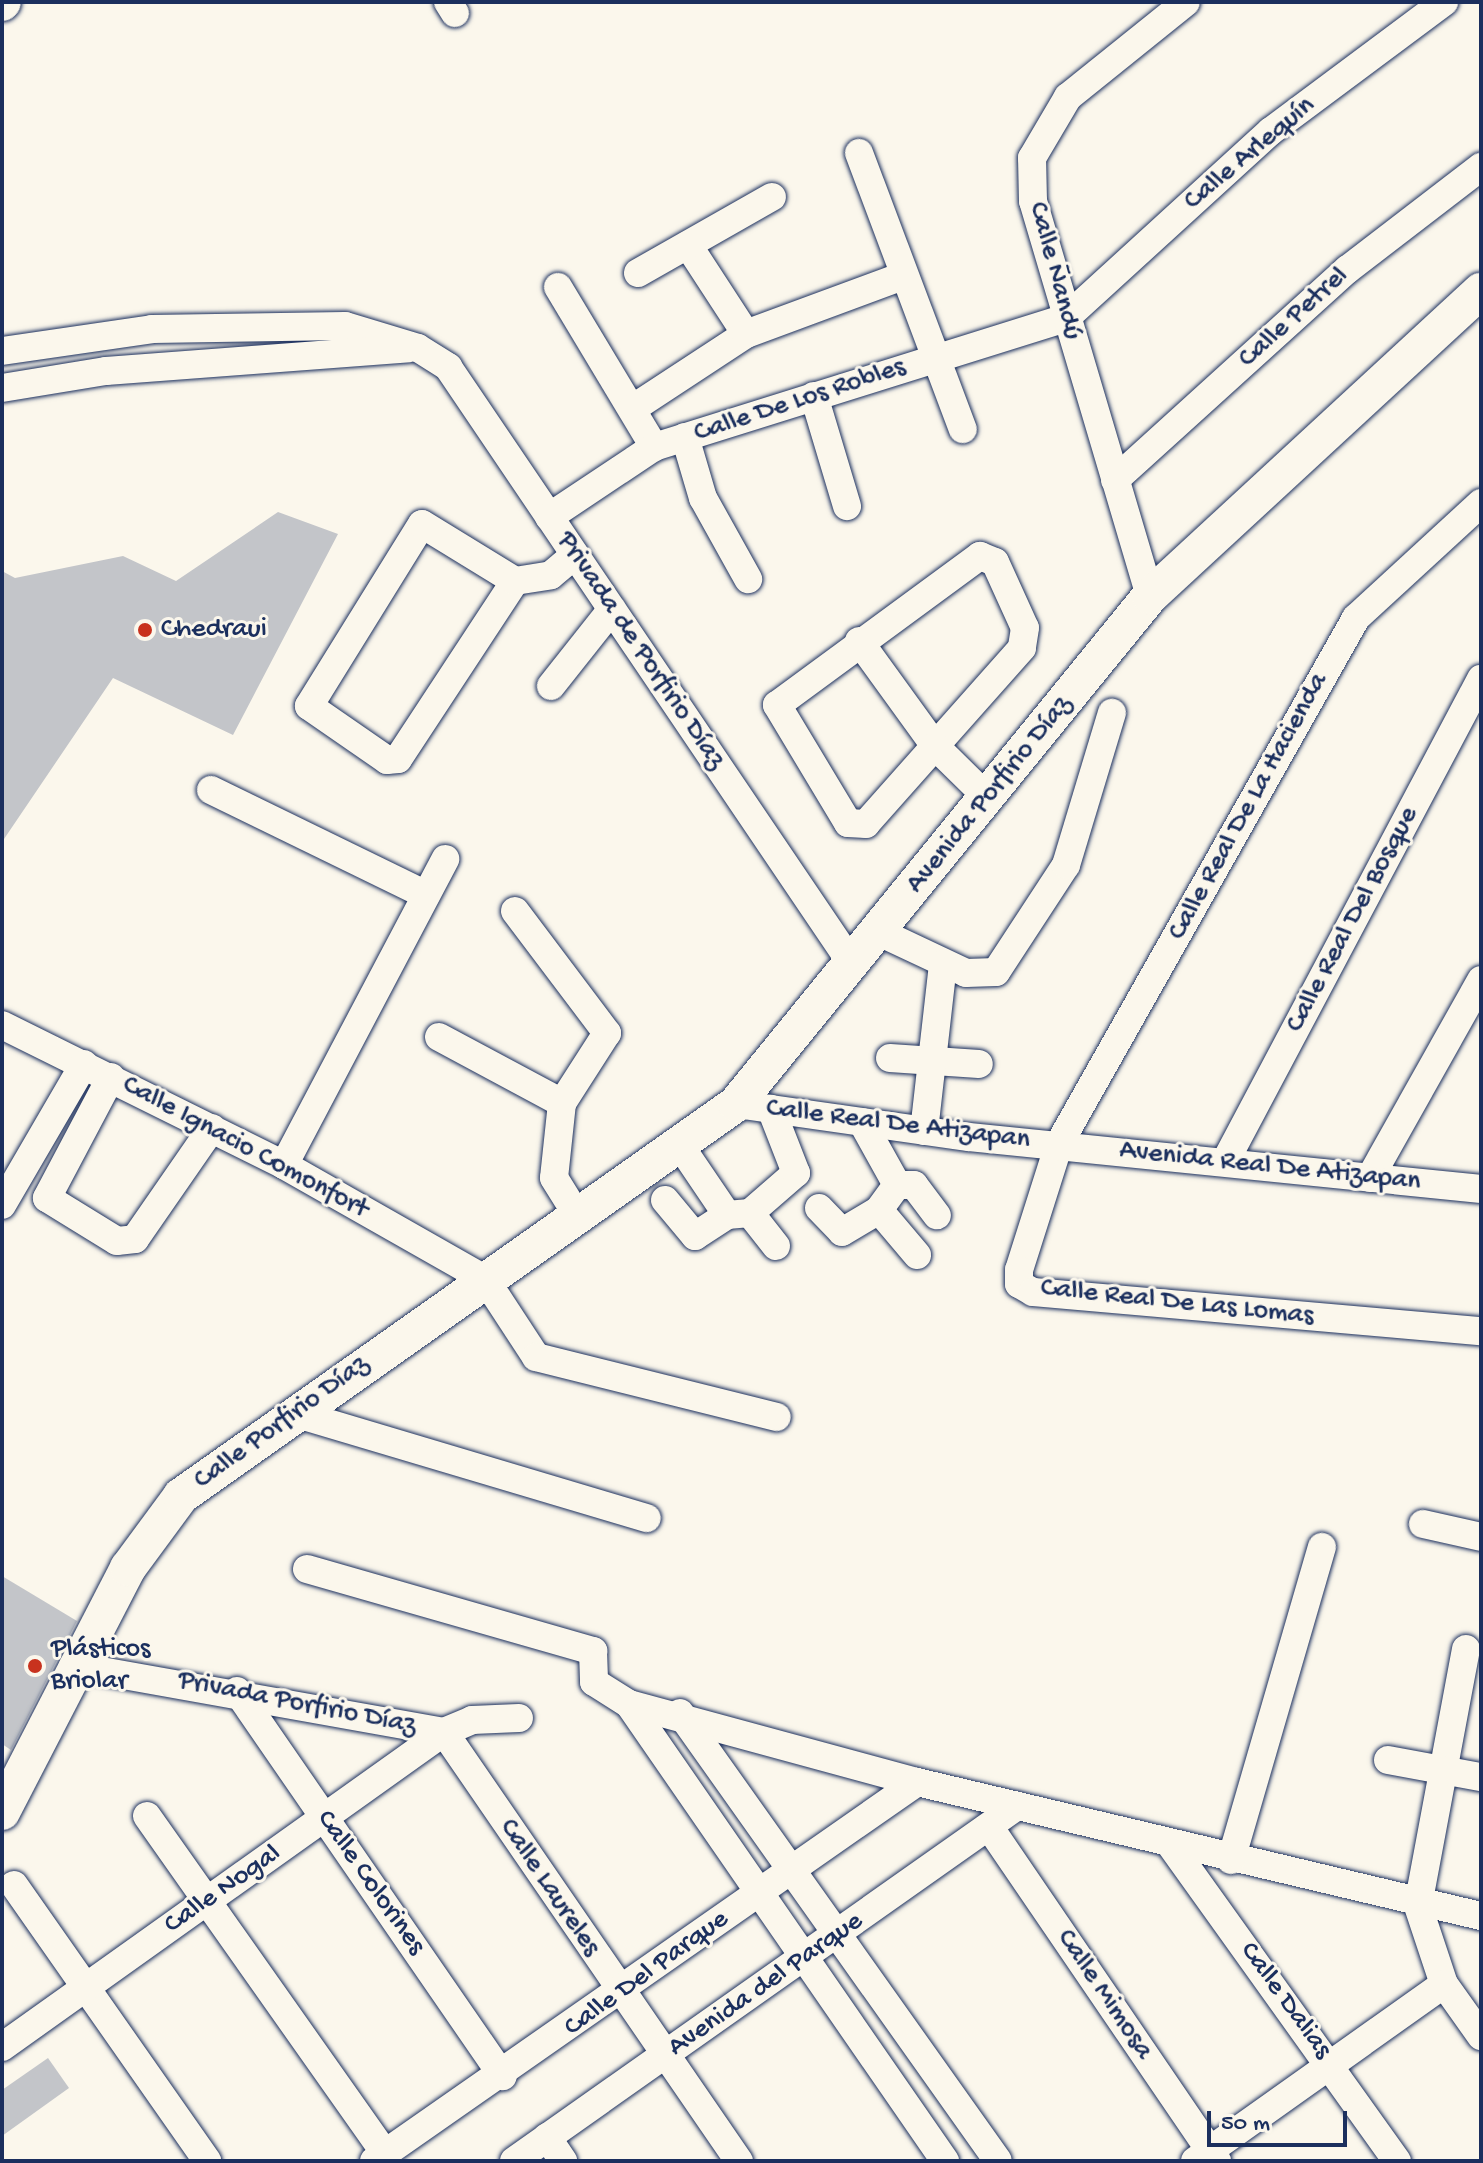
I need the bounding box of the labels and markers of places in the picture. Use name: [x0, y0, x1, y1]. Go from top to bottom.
place label: Chedraui: [161, 613, 267, 647]
marker: Chedraui: [136, 621, 154, 639]
place label: Plásticos Briolar: [51, 1633, 150, 1699]
marker: Plásticos Briolar: [26, 1657, 44, 1675]

